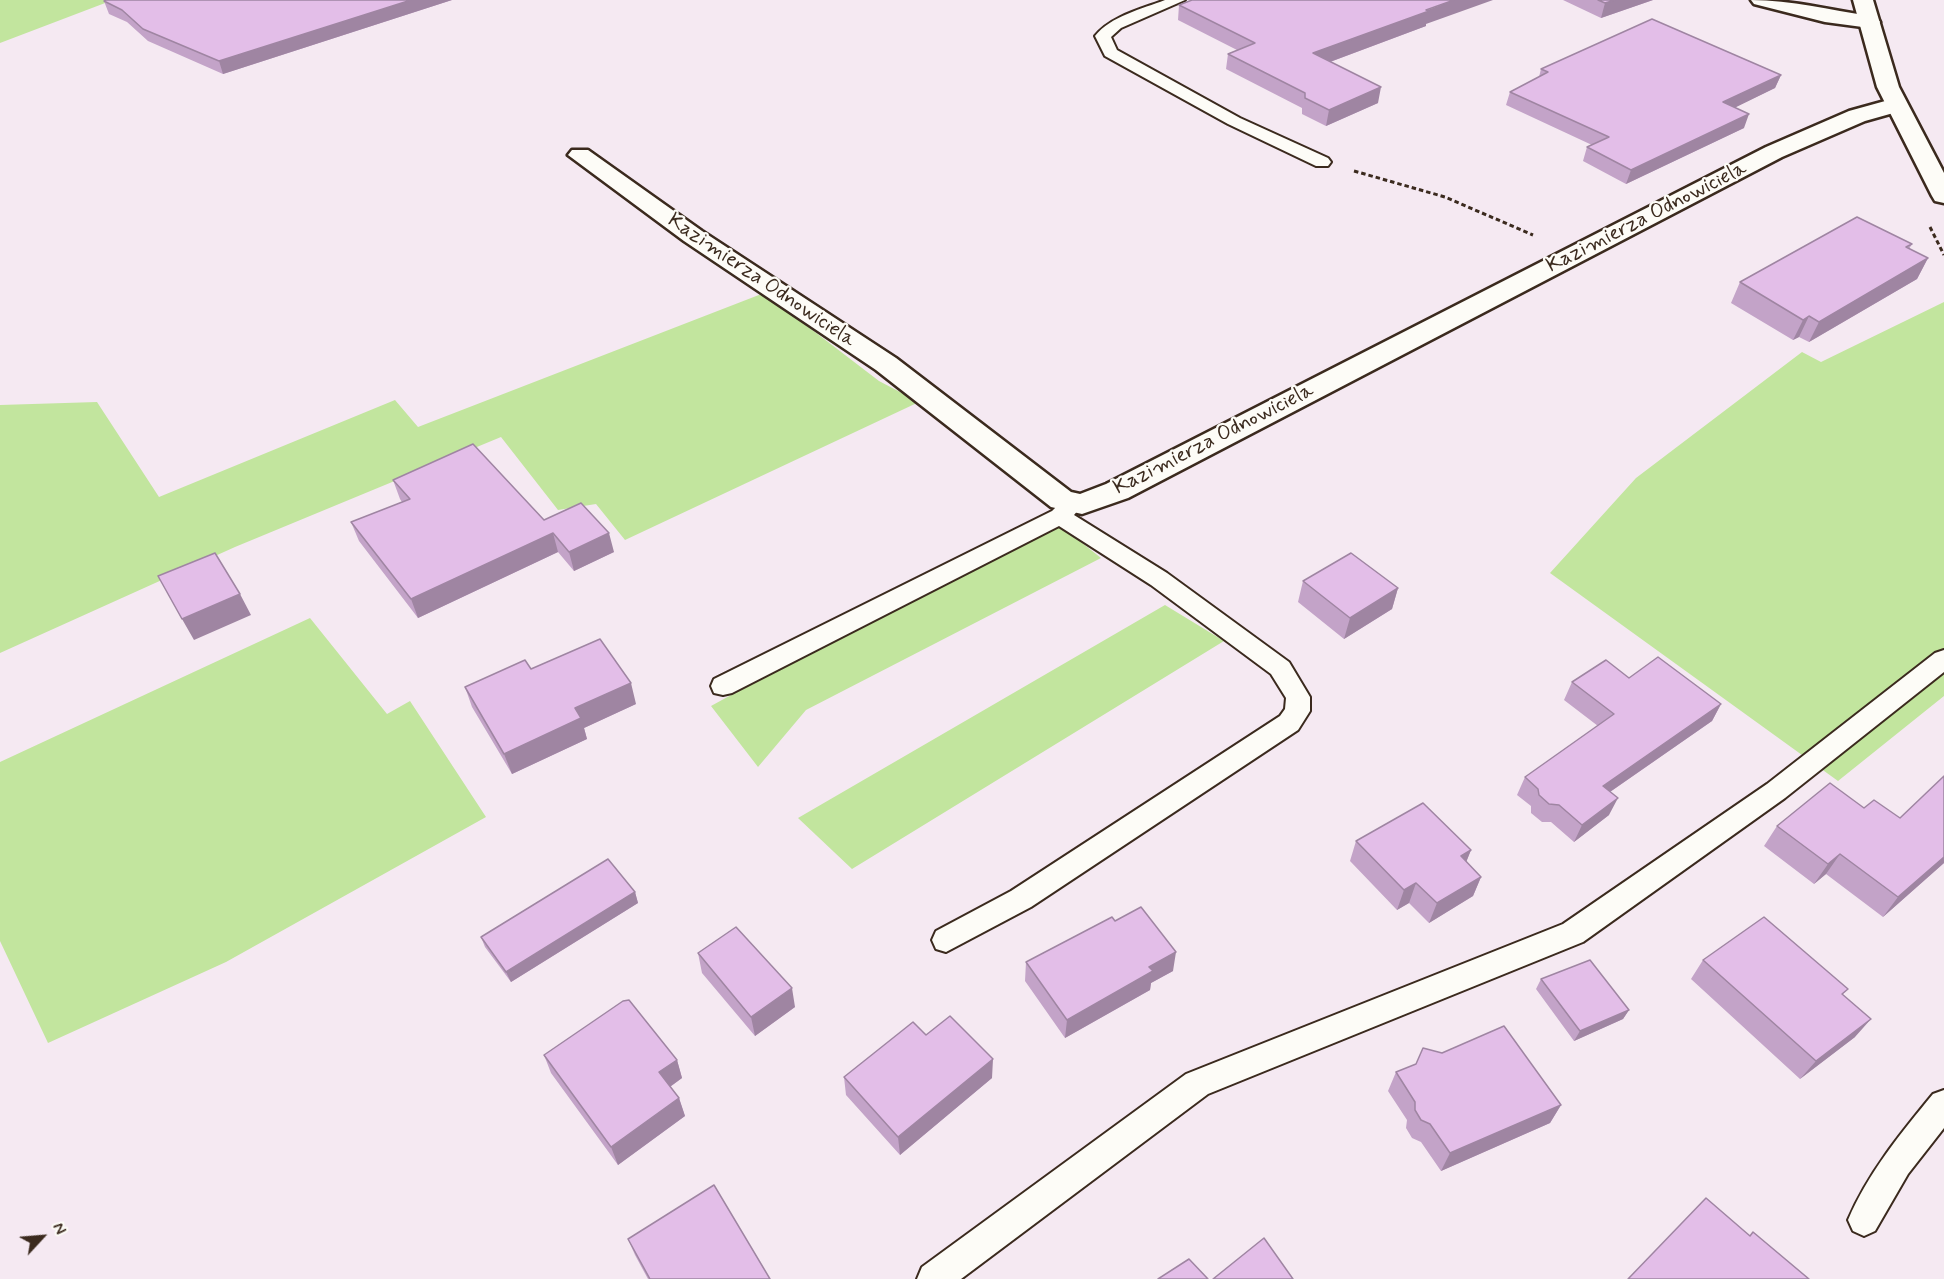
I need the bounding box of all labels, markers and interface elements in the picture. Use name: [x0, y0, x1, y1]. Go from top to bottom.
street label: Kazimierza Odnowiciela: [1543, 157, 1751, 279]
street label: Kazimierza Odnowiciela: [662, 209, 860, 353]
street label: Kazimierza Odnowiciela: [1110, 379, 1318, 501]
north arrow: [12, 1207, 72, 1267]
text: N: [47, 1219, 70, 1238]

